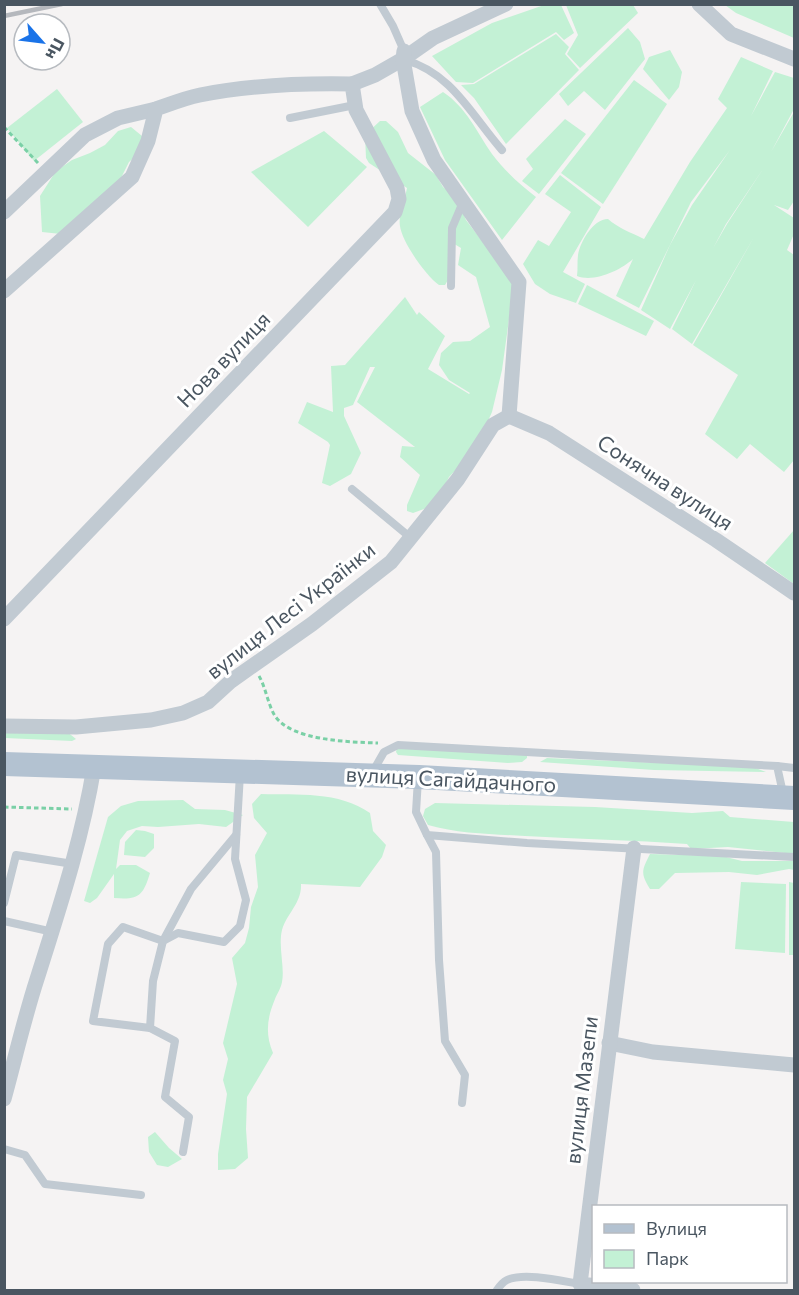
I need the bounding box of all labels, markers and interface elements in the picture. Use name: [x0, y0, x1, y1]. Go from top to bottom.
north arrow: [12, 12, 72, 72]
text: Пн: [42, 35, 69, 63]
street label: Нова вулиця: [171, 306, 275, 412]
street label: Сонячна вулиця: [593, 429, 738, 535]
street label: вулиця Лесі Українки: [201, 536, 379, 683]
street label: вулиця Сагайдачного: [345, 761, 557, 796]
street label: вулиця Мазепи: [559, 1014, 602, 1165]
legend: [592, 1205, 787, 1283]
text: Вулиця: [646, 1217, 707, 1239]
text: Парк: [646, 1247, 689, 1269]

